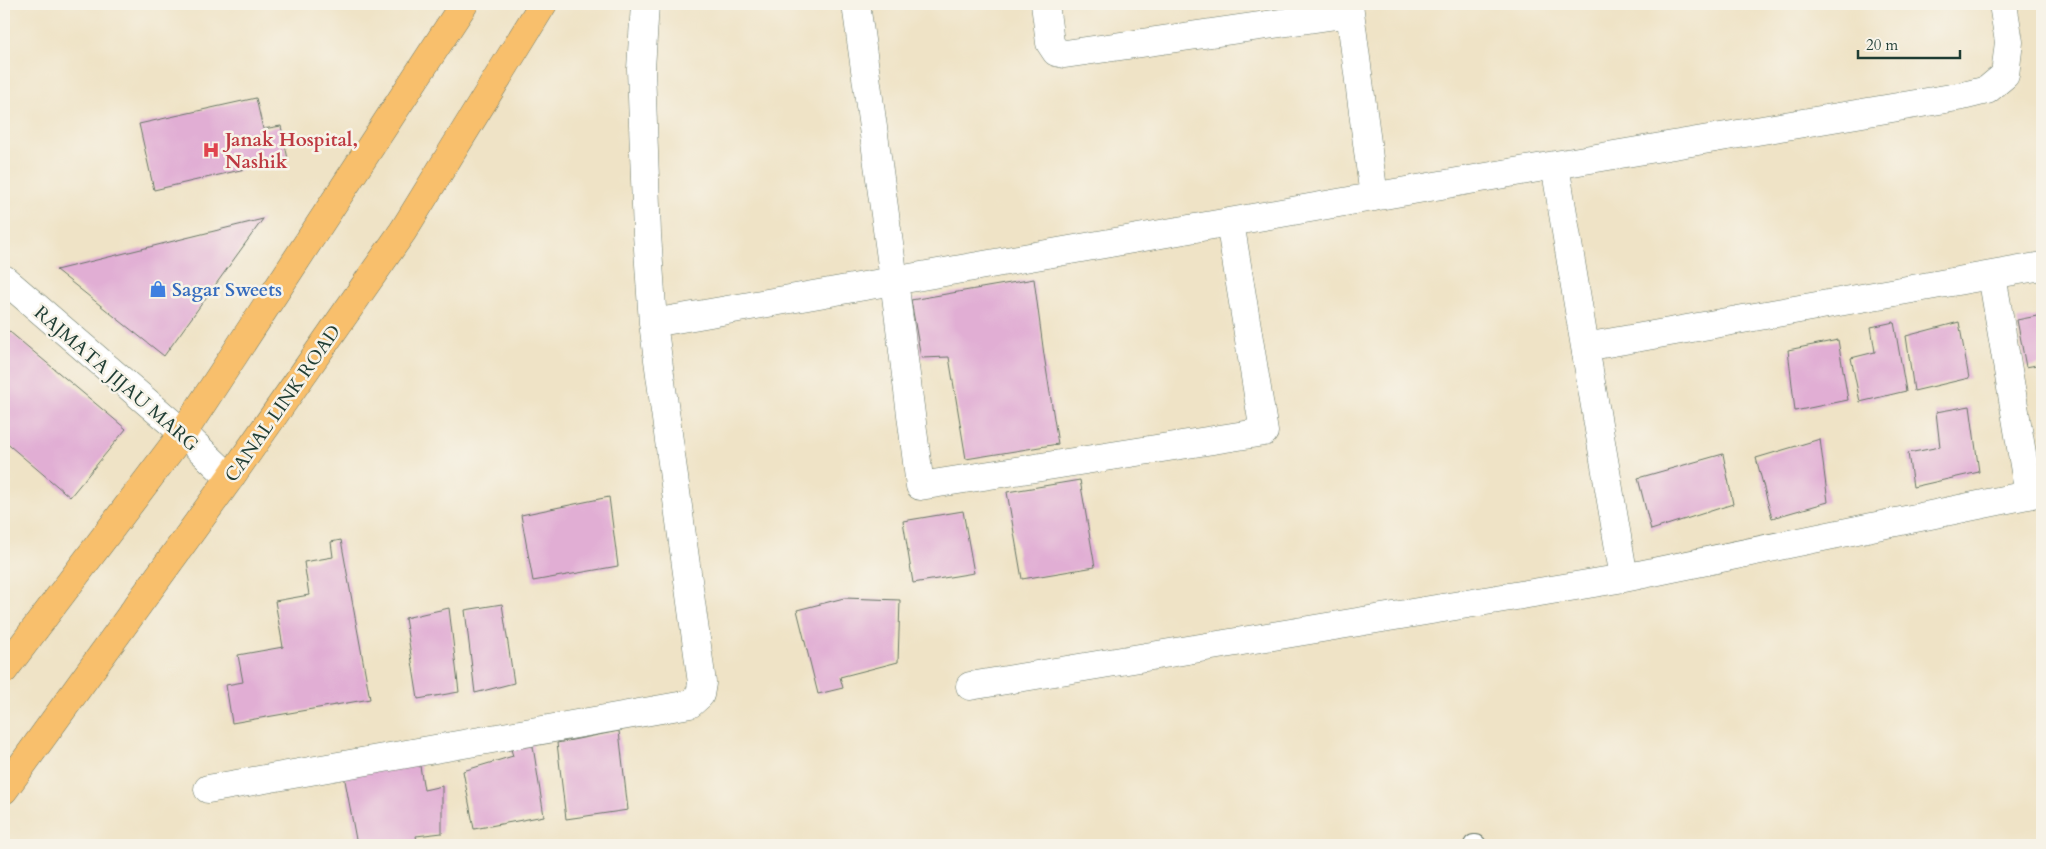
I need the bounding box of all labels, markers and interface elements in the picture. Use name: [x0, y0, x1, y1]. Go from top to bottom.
scale bar: [1858, 28, 1961, 60]
text: 20 m: [1866, 35, 1898, 55]
place label: Janak Hospital, Nashik: [222, 127, 358, 175]
hospital icon: Janak Hospital, Nashik: [201, 140, 221, 160]
place label: Sagar Sweets: [172, 277, 282, 303]
shop icon: Sagar Sweets: [148, 279, 168, 299]
street label: RAJMATA JIJAU MARG: [29, 300, 204, 458]
street label: CANAL LINK ROAD: [219, 320, 347, 487]

